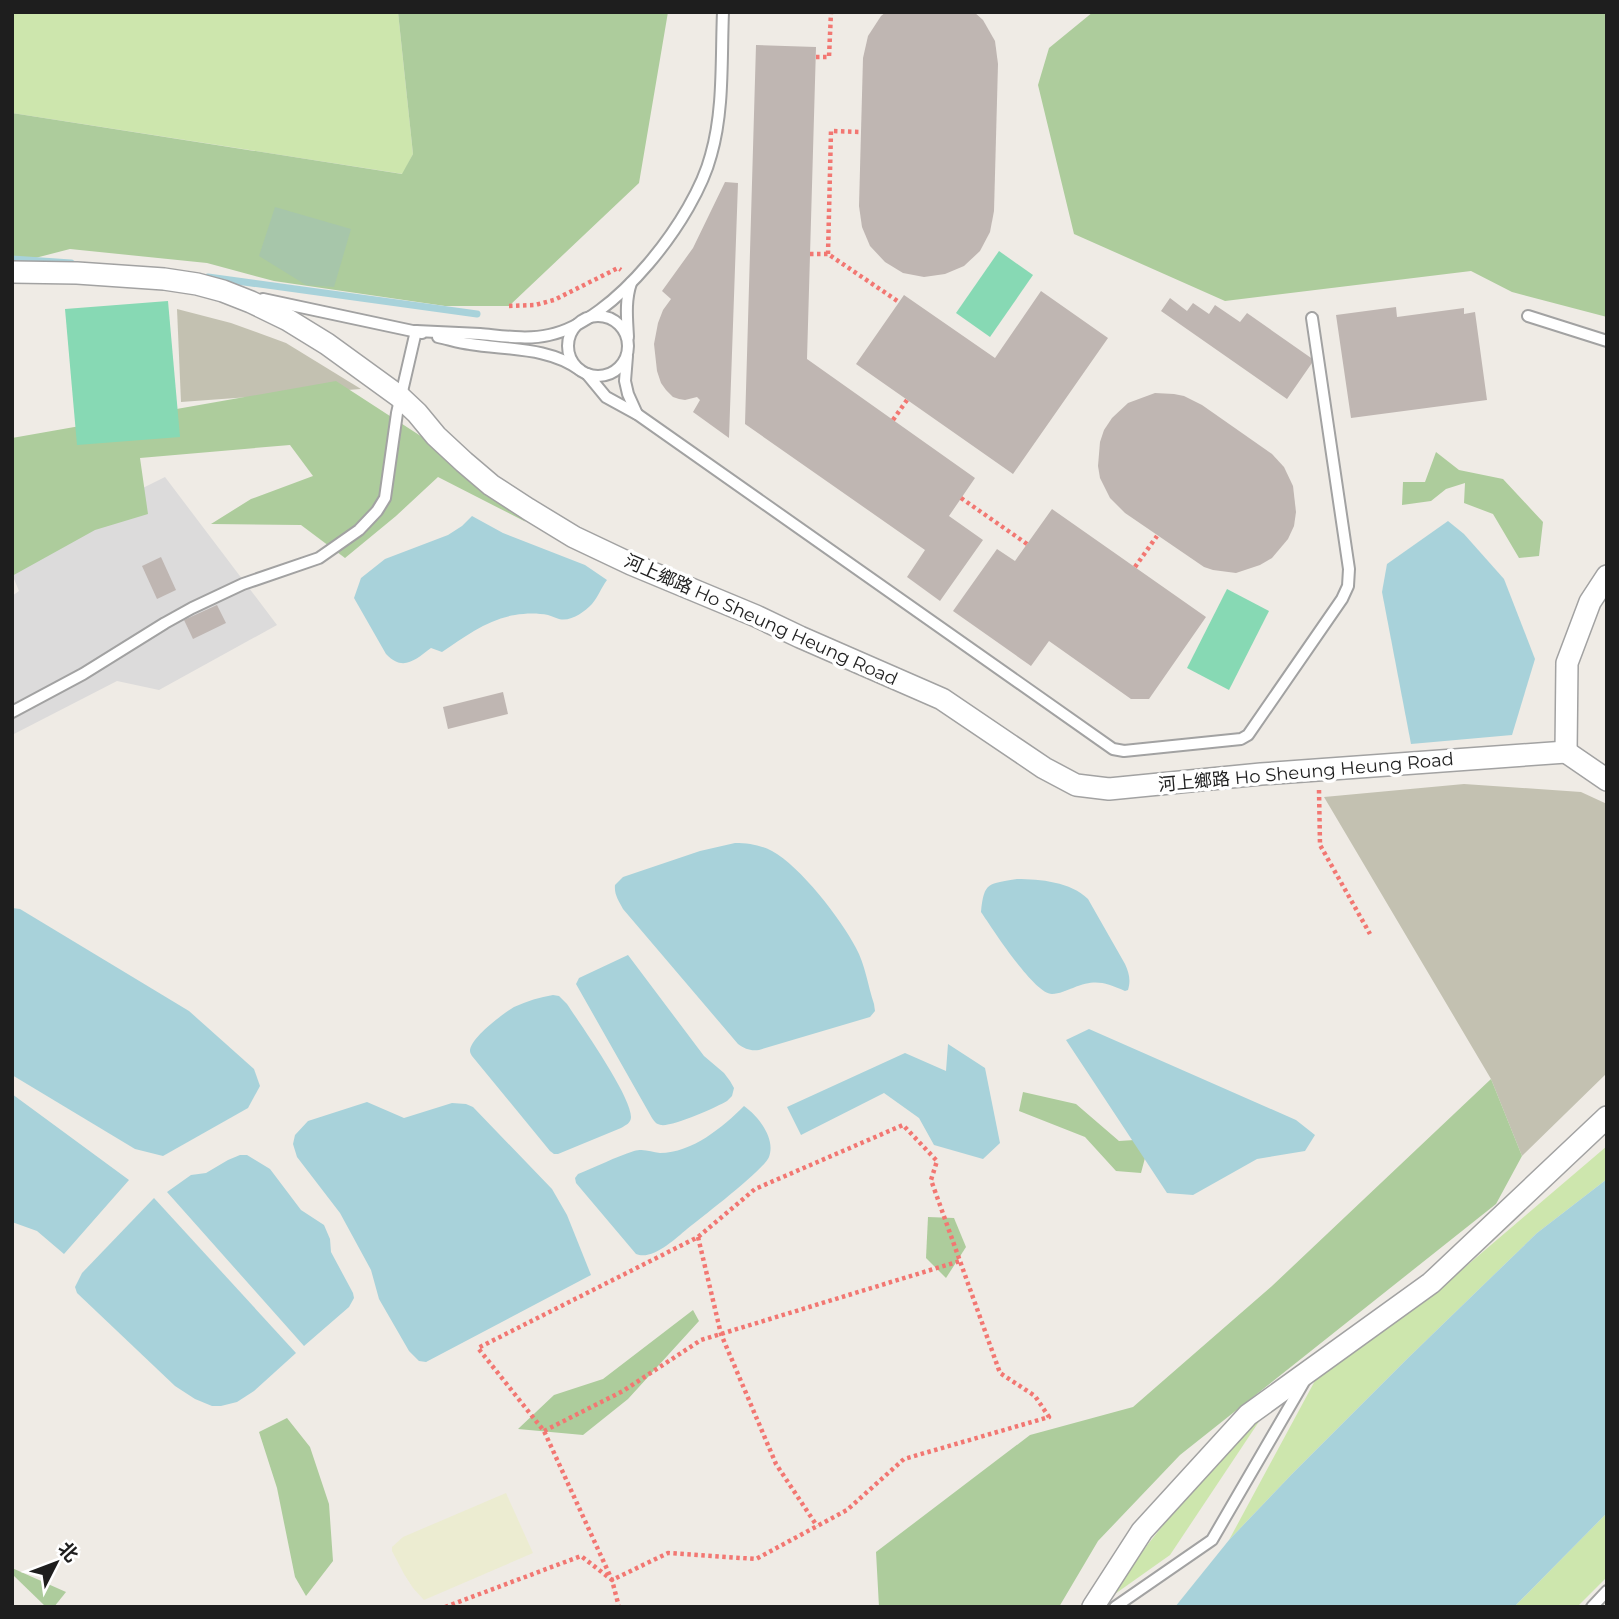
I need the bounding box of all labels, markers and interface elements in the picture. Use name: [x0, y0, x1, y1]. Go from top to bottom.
street label: 河上鄉路 Ho Sheung Heung Road: [621, 550, 901, 690]
street label: 河上鄉路 Ho Sheung Heung Road: [1157, 748, 1455, 796]
north arrow: [21, 1528, 91, 1598]
text: 北: [53, 1537, 83, 1567]

